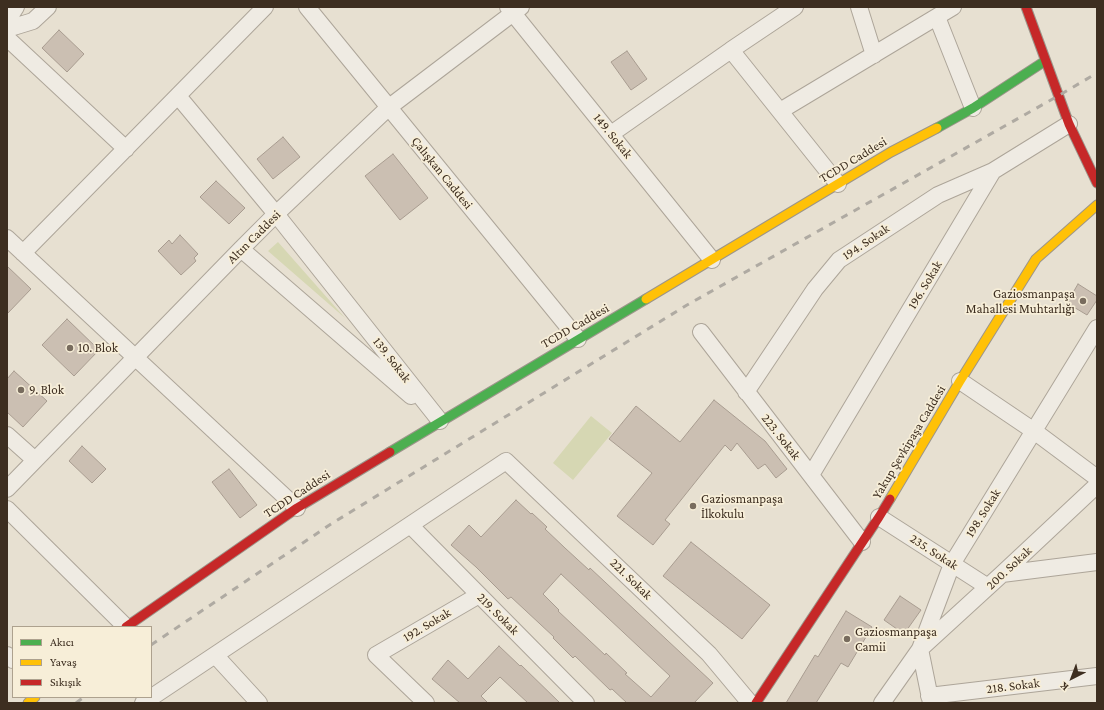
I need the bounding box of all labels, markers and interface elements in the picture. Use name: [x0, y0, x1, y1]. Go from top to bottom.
street label: 149. Sokak: [590, 110, 636, 162]
street label: Çalışkan Caddesi: [408, 134, 476, 212]
street label: TCDD Caddesi: [816, 134, 890, 186]
street label: Altın Caddesi: [224, 207, 284, 267]
street label: 194. Sokak: [839, 221, 893, 263]
street label: 196. Sokak: [904, 258, 946, 312]
place label: Gaziosmanpaşa Mahallesi Muhtarlığı: [966, 286, 1075, 317]
marker: Gaziosmanpaşa Mahallesi Muhtarlığı: [1078, 296, 1088, 306]
street label: TCDD Caddesi: [538, 300, 612, 352]
street label: 139. Sokak: [370, 334, 414, 386]
place label: 10. Blok: [78, 340, 118, 356]
marker: 10. Blok: [65, 343, 75, 353]
place label: 9. Blok: [29, 382, 64, 398]
street label: Yakup Şevkipaşa Caddesi: [869, 382, 949, 502]
marker: 9. Blok: [16, 385, 26, 395]
street label: 223. Sokak: [758, 411, 804, 463]
street label: TCDD Caddesi: [261, 467, 333, 521]
street label: 198. Sokak: [962, 486, 1004, 540]
place label: Gaziosmanpaşa İlkokulu: [701, 491, 783, 522]
marker: Gaziosmanpaşa İlkokulu: [688, 501, 698, 511]
street label: 235. Sokak: [907, 531, 961, 573]
street label: 200. Sokak: [983, 543, 1035, 593]
street label: 221. Sokak: [607, 555, 655, 603]
street label: 219. Sokak: [474, 590, 522, 638]
street label: 192. Sokak: [400, 605, 454, 645]
place label: Gaziosmanpaşa Camii: [855, 624, 937, 655]
legend: [12, 626, 152, 698]
marker: Gaziosmanpaşa Camii: [842, 634, 852, 644]
text: Akıcı: [50, 635, 74, 649]
text: Yavaş: [50, 655, 77, 669]
north arrow: [1052, 658, 1092, 698]
text: Sıkışık: [50, 675, 81, 689]
street label: 218. Sokak: [985, 675, 1041, 697]
text: K: [1057, 680, 1071, 694]

